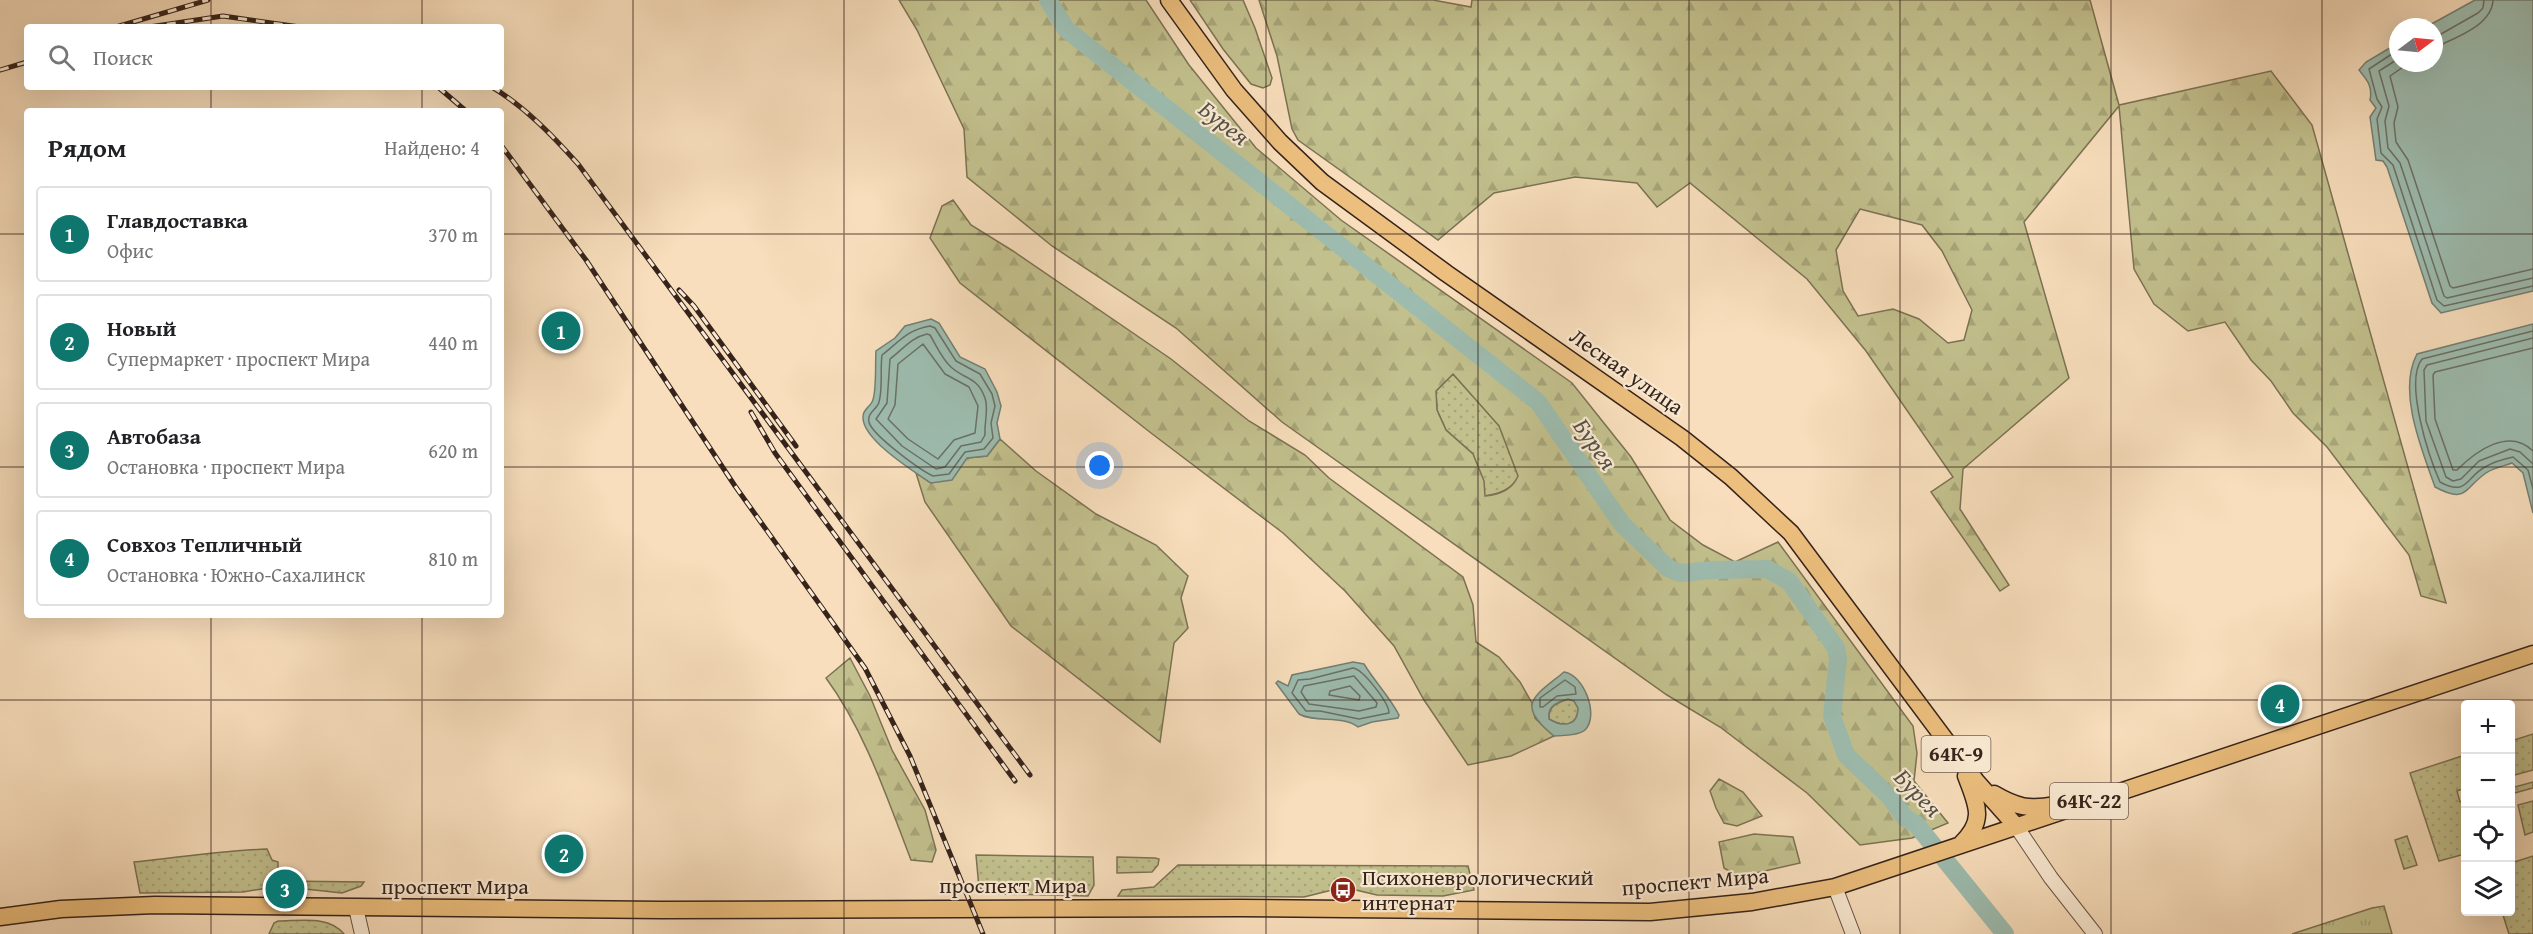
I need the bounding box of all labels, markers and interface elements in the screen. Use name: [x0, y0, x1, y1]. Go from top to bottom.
north arrow: [2389, 18, 2443, 72]
search box: [24, 24, 504, 90]
icon: search: [45, 41, 78, 74]
text: Поиск: [93, 41, 153, 73]
water label: Бурея: [1191, 92, 1257, 154]
text: Рядом: [48, 128, 126, 167]
text: Найдено: 4: [384, 133, 480, 162]
text: Главдоставка: [107, 204, 248, 236]
text: 1: [64, 220, 75, 249]
text: 370 m: [428, 220, 478, 249]
text: Офис: [107, 236, 153, 265]
pin: 1: [542, 308, 580, 354]
text: Новый: [107, 312, 176, 344]
street label: Лесная улица: [1563, 320, 1691, 422]
text: 2: [64, 328, 75, 357]
text: 440 m: [428, 328, 478, 357]
text: Супермаркет · проспект Мира: [107, 344, 370, 373]
water label: Бурея: [1565, 411, 1626, 477]
text: Автобаза: [107, 420, 201, 452]
text: 3: [64, 436, 75, 465]
text: 620 m: [428, 436, 478, 465]
your location: [1085, 451, 1114, 480]
text: Остановка · проспект Мира: [107, 452, 345, 481]
text: Совхоз Тепличный: [107, 528, 302, 560]
text: 4: [64, 544, 75, 573]
text: 810 m: [428, 544, 478, 573]
text: Остановка · Южно-Сахалинск: [107, 560, 365, 589]
pin: 4: [2260, 682, 2300, 726]
map controls: [2461, 700, 2515, 916]
button: +: [2461, 700, 2515, 754]
road number: 64К-9: [1922, 736, 1990, 772]
button: −: [2461, 754, 2515, 808]
water label: Бурея: [1886, 760, 1951, 825]
road number: 64К-22: [2050, 783, 2128, 819]
button: locate: [2461, 808, 2515, 862]
pin: 2: [544, 832, 584, 876]
street label: проспект Мира: [1620, 859, 1770, 903]
place label: Психоневрологический интернат: [1362, 861, 1594, 918]
button: layers: [2461, 862, 2515, 916]
pin: 3: [266, 866, 304, 912]
street label: проспект Мира: [939, 869, 1087, 901]
street label: проспект Мира: [381, 870, 529, 902]
bus stop icon: Психоневрологический интернат: [1328, 875, 1358, 905]

